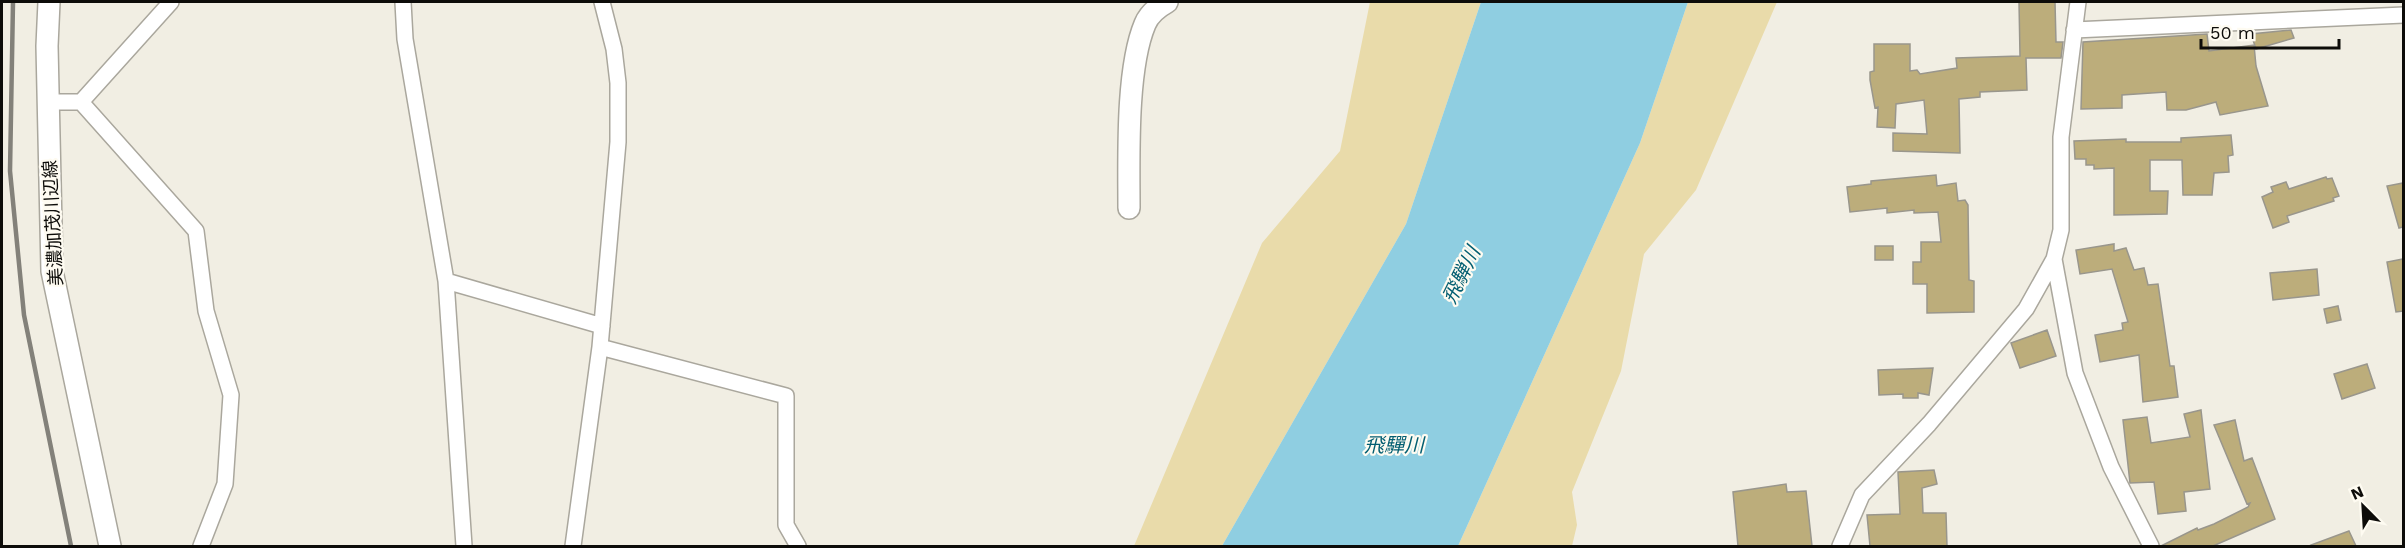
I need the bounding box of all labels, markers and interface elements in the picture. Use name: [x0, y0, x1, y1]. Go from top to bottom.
scale bar: [2201, 12, 2339, 50]
text: 50 m: [2210, 22, 2255, 43]
street label: 美濃加茂川辺線: [39, 160, 66, 286]
water label: 飛騨川: [1437, 241, 1486, 307]
water label: 飛驒川: [1364, 433, 1426, 457]
north arrow: [2333, 476, 2393, 536]
text: N: [2348, 482, 2366, 504]

